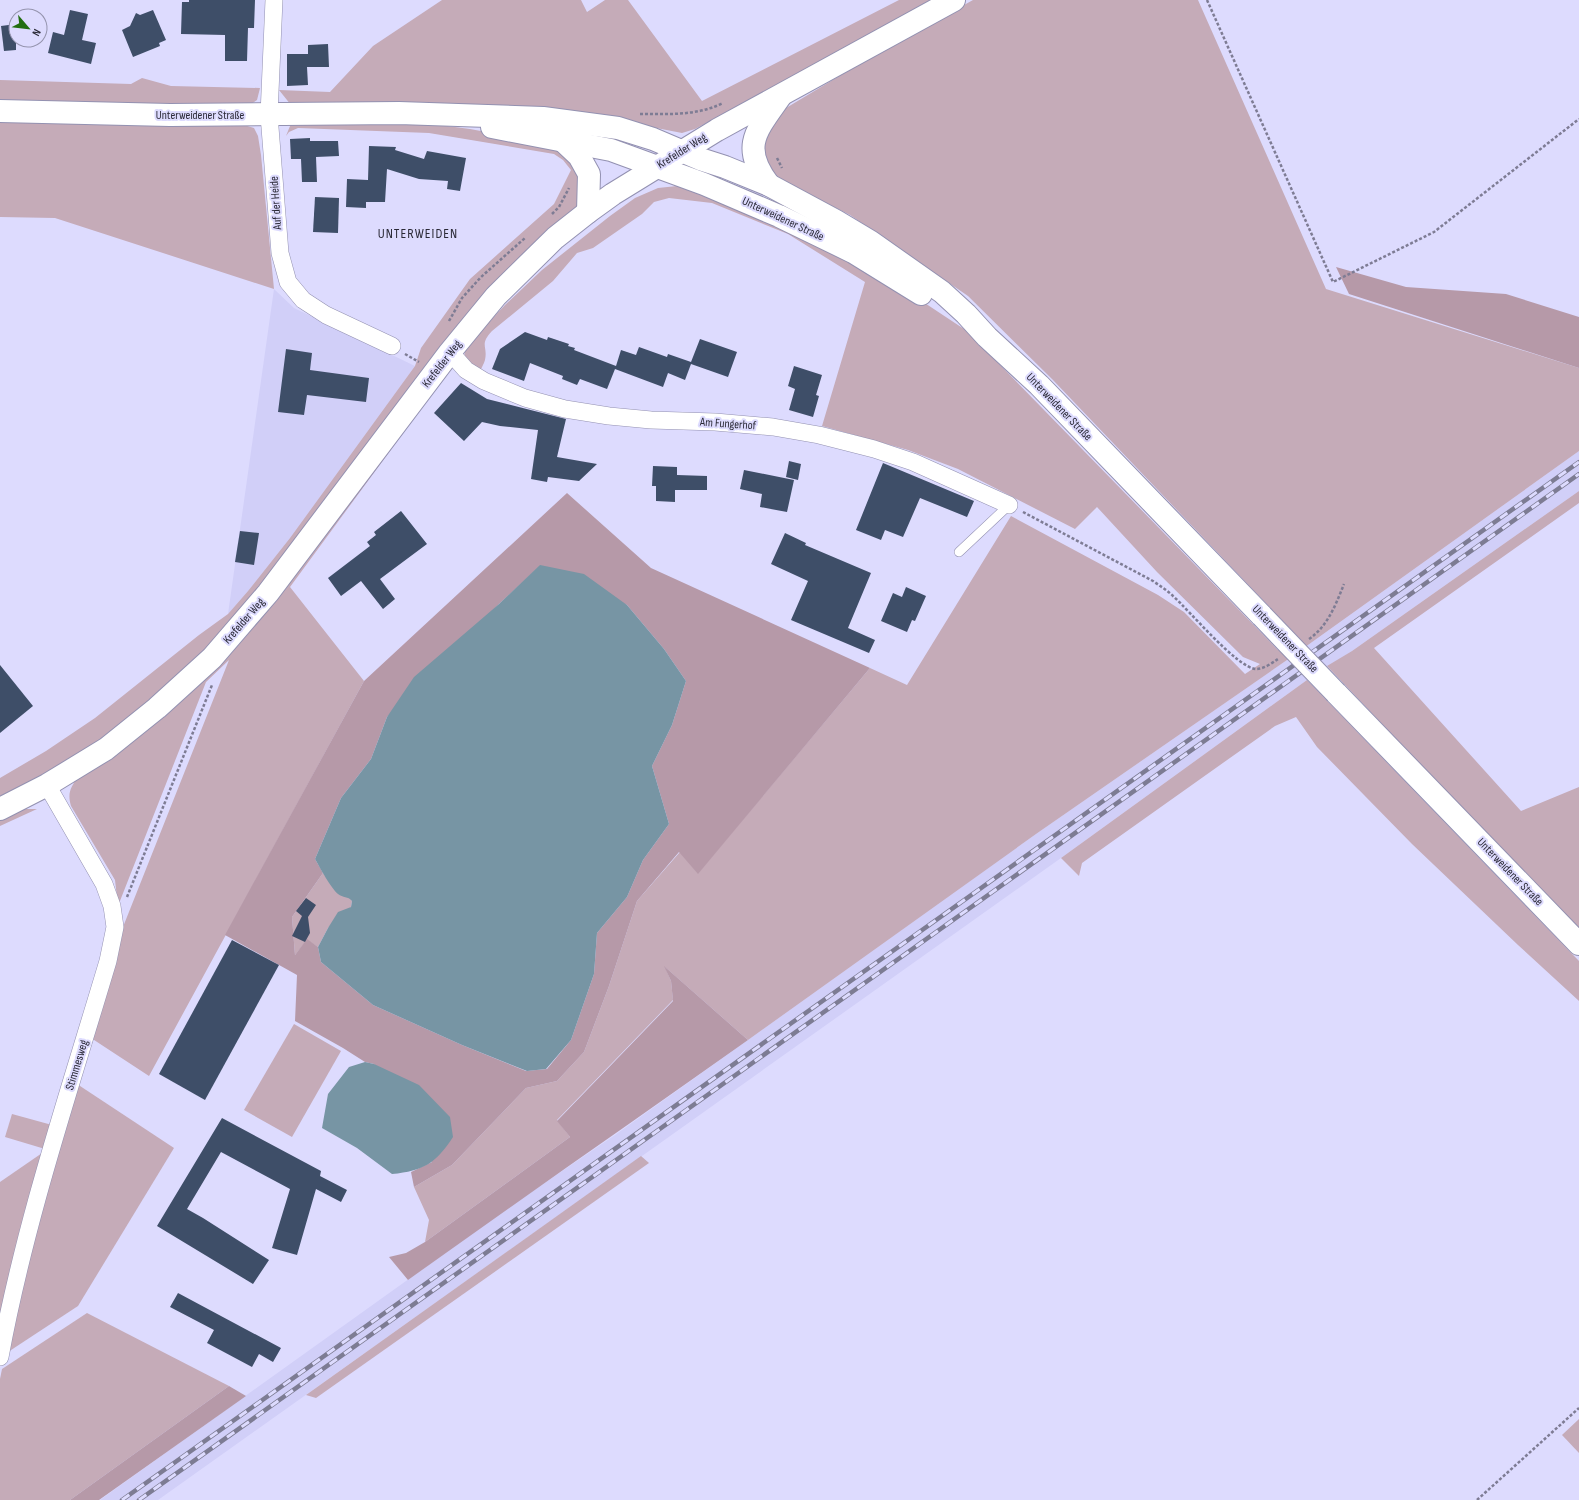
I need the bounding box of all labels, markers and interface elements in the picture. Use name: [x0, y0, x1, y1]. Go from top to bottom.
north arrow: [8, 8, 48, 48]
text: N: [29, 27, 44, 38]
street label: Unterweidener Straße: [156, 108, 244, 123]
street label: Krefelder Weg: [654, 130, 710, 172]
street label: Auf der Heide: [267, 176, 285, 231]
street label: Unterweidener Straße: [740, 193, 826, 245]
district label: UNTERWEIDEN: [378, 225, 458, 242]
street label: Krefelder Weg: [419, 337, 465, 391]
street label: Unterweidener Straße: [1023, 370, 1095, 444]
street label: Am Fungerhof: [698, 414, 757, 433]
street label: Krefelder Weg: [220, 595, 268, 647]
street label: Unterweidener Straße: [1249, 602, 1321, 676]
street label: Unterweidener Straße: [1474, 835, 1546, 909]
street label: Stimmesweg: [62, 1038, 92, 1092]

